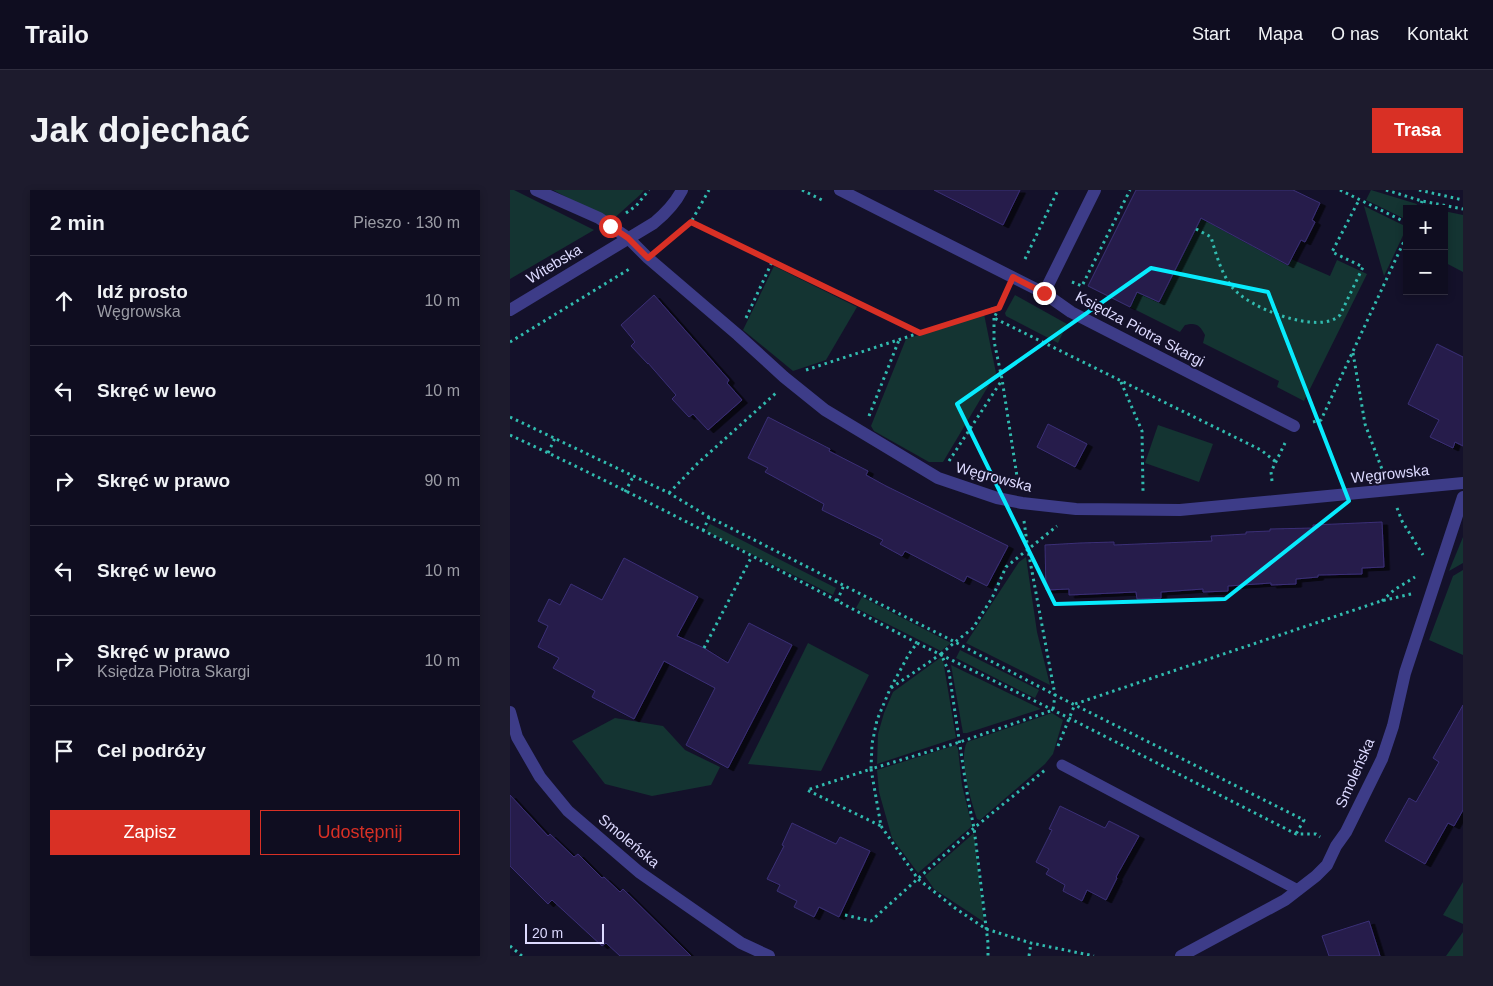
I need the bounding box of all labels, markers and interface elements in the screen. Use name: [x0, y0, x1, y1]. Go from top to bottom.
text: Trailo: [25, 21, 89, 48]
text: Start: [1192, 24, 1230, 44]
text: Mapa: [1258, 24, 1303, 44]
text: O nas: [1331, 24, 1379, 44]
text: Kontakt: [1407, 24, 1468, 44]
button: Trasa: [1372, 108, 1463, 153]
text: Jak dojechać: [30, 110, 250, 149]
map controls: [1403, 205, 1448, 295]
button: +: [1403, 205, 1448, 250]
text: 2 min: [50, 211, 105, 234]
text: Pieszo · 130 m: [353, 214, 460, 231]
route start: [599, 215, 622, 238]
street label: Witebska: [523, 240, 585, 287]
button: −: [1403, 250, 1448, 295]
text: Idź prosto: [97, 281, 188, 302]
route end: [1033, 282, 1056, 305]
icon: ahead: [50, 287, 78, 315]
street label: Księdza Piotra Skargi: [1073, 287, 1208, 370]
text: 10 m: [424, 292, 460, 309]
text: Węgrowska: [97, 303, 181, 320]
icon: left: [50, 377, 78, 405]
text: Skręć w lewo: [97, 380, 216, 401]
text: 10 m: [424, 382, 460, 399]
street label: Węgrowska: [954, 458, 1035, 495]
street label: Węgrowska: [1350, 461, 1430, 486]
icon: right: [50, 467, 78, 495]
text: Skręć w prawo: [97, 470, 230, 491]
text: 90 m: [424, 472, 460, 489]
icon: left: [50, 557, 78, 585]
text: Skręć w lewo: [97, 560, 216, 581]
text: 10 m: [424, 562, 460, 579]
text: Skręć w prawo: [97, 641, 230, 662]
icon: right: [50, 647, 78, 675]
text: 10 m: [424, 652, 460, 669]
text: Księdza Piotra Skargi: [97, 663, 250, 680]
street label: Smoleńska: [1332, 735, 1378, 810]
icon: arrive: [50, 737, 78, 765]
text: Cel podróży: [97, 740, 206, 761]
button: Zapisz: [50, 810, 250, 855]
button: Udostępnij: [260, 810, 460, 855]
street label: Smoleńska: [595, 810, 664, 871]
scale bar: [525, 921, 604, 944]
text: 20 m: [532, 925, 563, 941]

